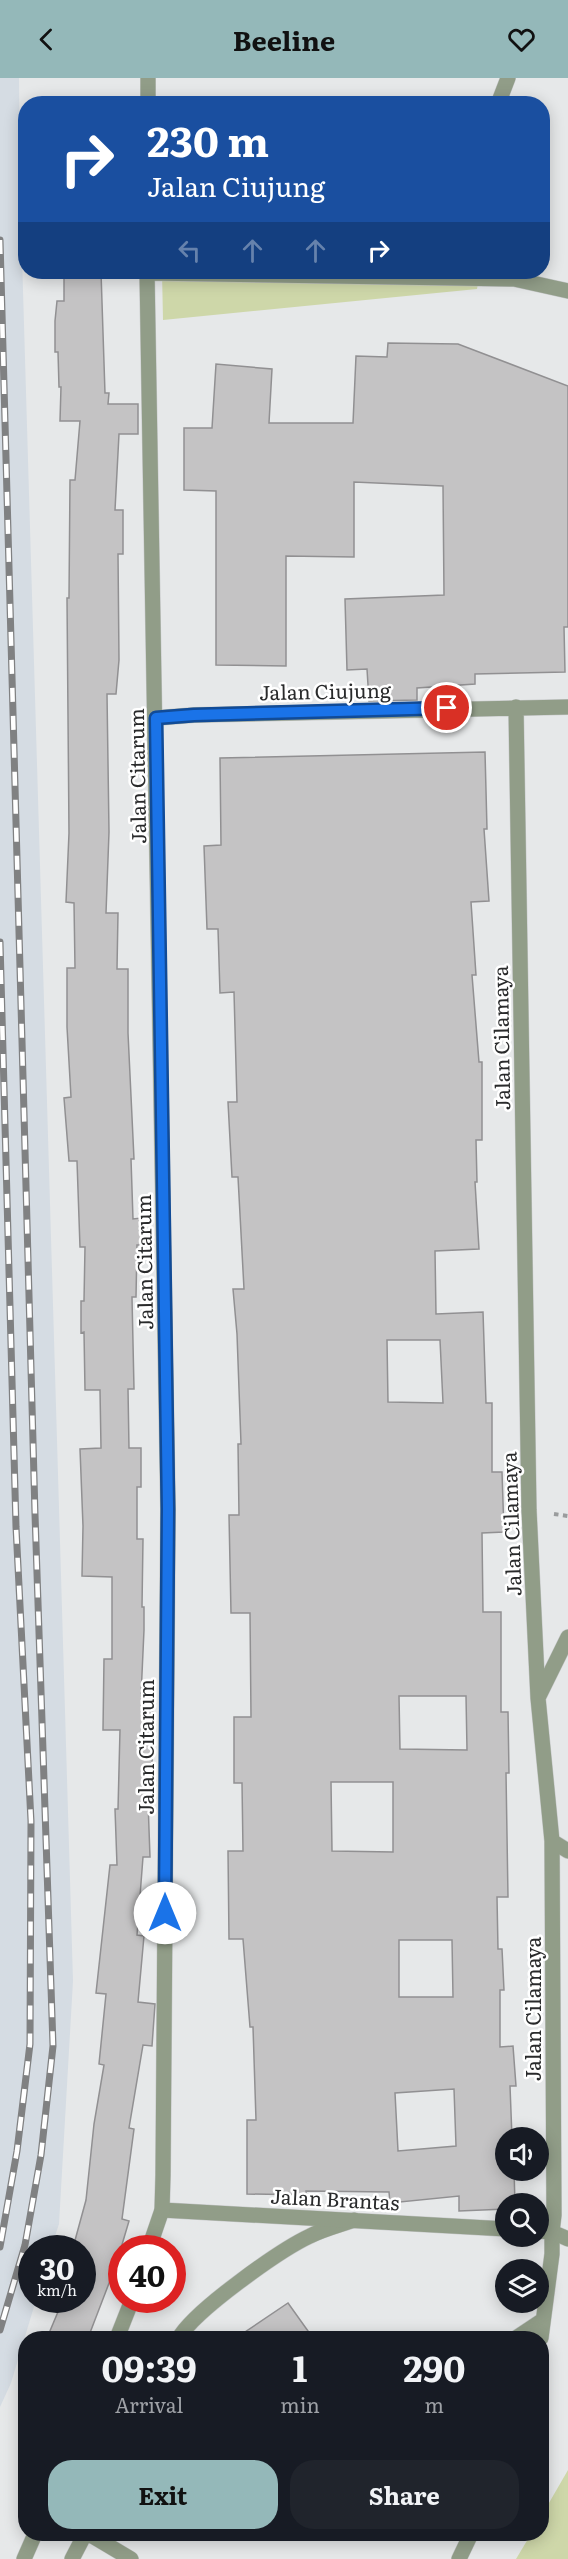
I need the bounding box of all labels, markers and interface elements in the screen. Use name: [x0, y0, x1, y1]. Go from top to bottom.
text: Beeline: [233, 19, 335, 59]
icon: back: [30, 23, 63, 56]
icon: heart: [505, 23, 538, 56]
text: 230 m: [147, 108, 269, 170]
icon: right: [48, 120, 126, 198]
text: Jalan Ciujung: [147, 165, 325, 205]
icon: left: [173, 234, 206, 267]
icon: ahead: [236, 234, 269, 267]
icon: ahead: [299, 234, 332, 267]
icon: right: [362, 234, 395, 267]
street label: Jalan Ciujung: [259, 674, 392, 706]
pin: [421, 682, 472, 733]
icon: arrive: [430, 691, 463, 724]
street label: Jalan Citarum: [120, 708, 152, 844]
street label: Jalan Cilamaya: [484, 965, 516, 1111]
street label: Jalan Citarum: [127, 1194, 159, 1330]
street label: Jalan Cilamaya: [492, 1451, 528, 1597]
street label: Jalan Citarum: [130, 1679, 160, 1815]
position arrow: [133, 1881, 197, 1945]
street label: Jalan Cilamaya: [517, 1936, 547, 2081]
map controls: [495, 2127, 549, 2313]
button: sound: [495, 2127, 549, 2181]
street label: Jalan Brantas: [270, 2180, 400, 2216]
button: search: [495, 2193, 549, 2247]
speed limit sign: 40: [108, 2235, 186, 2313]
text: 30: [39, 2245, 75, 2289]
button: layers: [495, 2259, 549, 2313]
text: km/h: [37, 2278, 77, 2301]
text: 09:39: [102, 2340, 197, 2393]
text: 1: [293, 2340, 307, 2393]
text: 290: [403, 2340, 465, 2393]
text: Arrival: [115, 2389, 183, 2419]
text: min: [280, 2389, 320, 2419]
text: m: [425, 2389, 444, 2419]
button: Exit: [48, 2460, 278, 2529]
button: Share: [290, 2460, 519, 2529]

